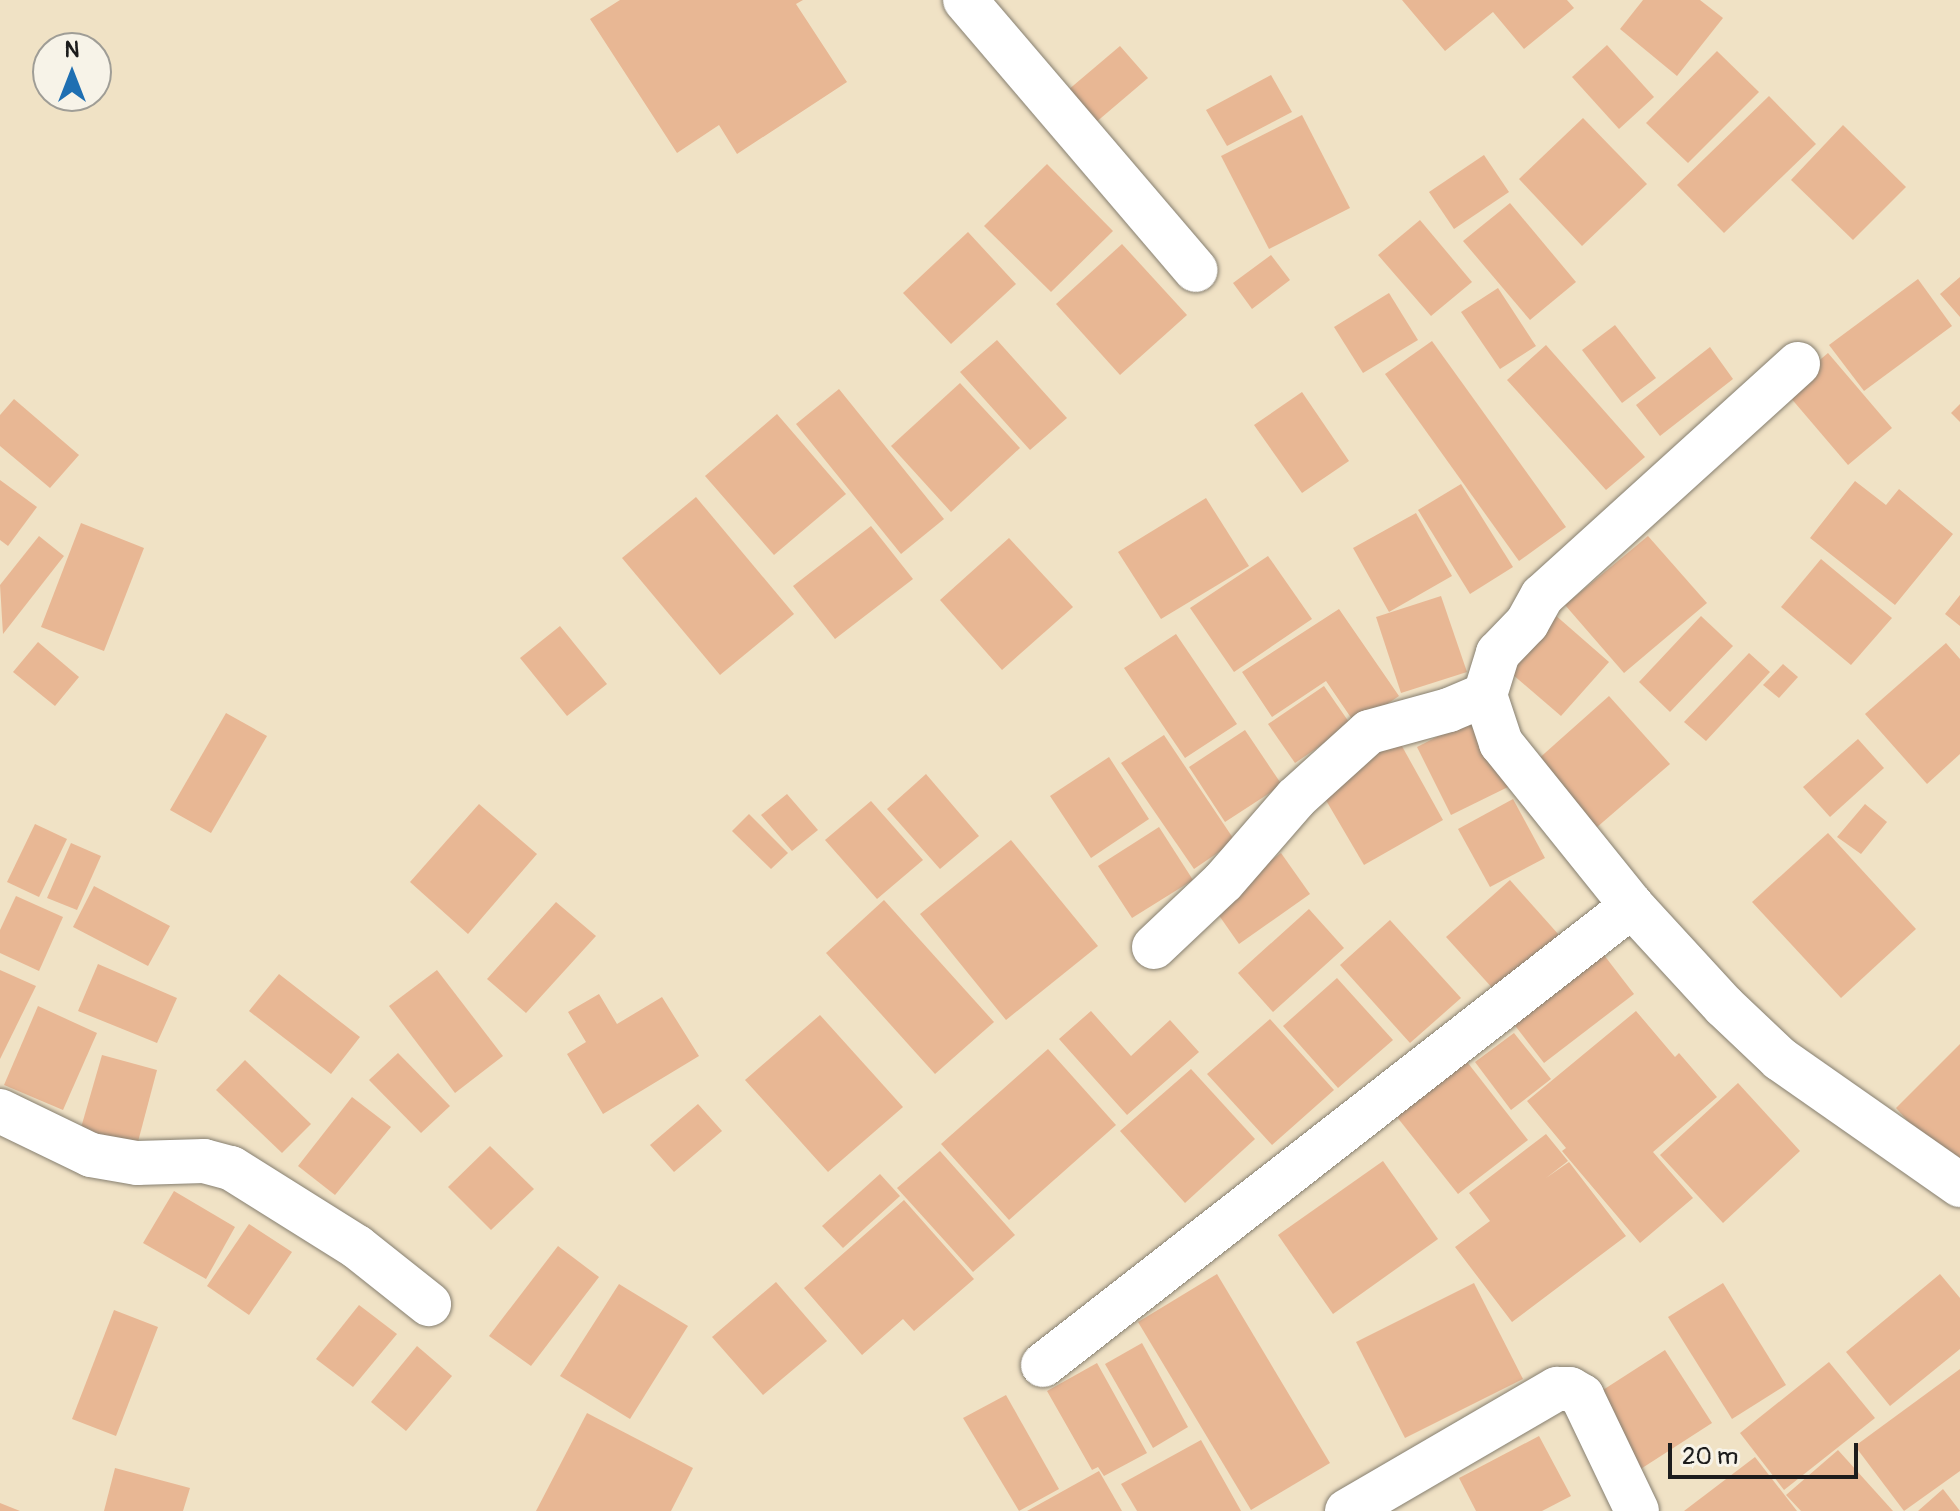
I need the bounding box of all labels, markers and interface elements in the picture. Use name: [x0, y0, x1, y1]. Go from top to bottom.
north arrow: [32, 32, 112, 112]
text: N: [65, 36, 79, 64]
scale bar: [1672, 1427, 1862, 1477]
text: 20 m: [1682, 1442, 1738, 1471]

